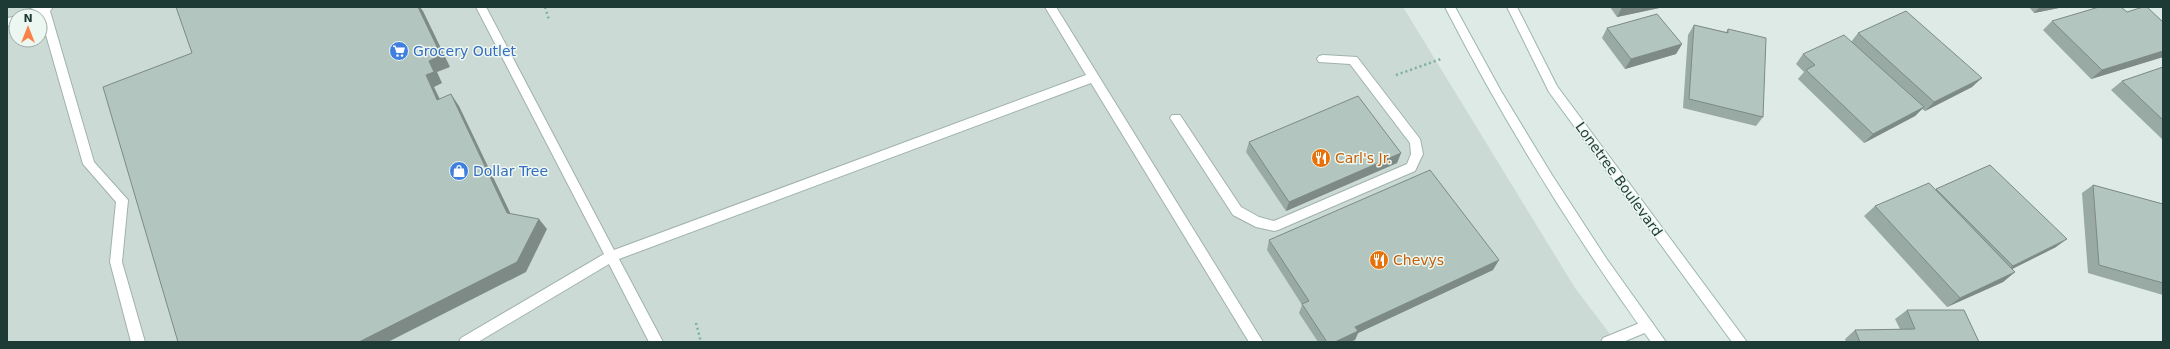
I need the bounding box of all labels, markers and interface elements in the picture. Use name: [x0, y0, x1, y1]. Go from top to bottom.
north arrow: [8, 8, 48, 48]
text: N: [23, 12, 33, 25]
supermarket icon: Grocery Outlet: [388, 40, 410, 62]
place label: Grocery Outlet: [413, 43, 517, 59]
street label: Lonetree Boulevard: [1572, 119, 1666, 239]
restaurant icon: Carl's Jr.: [1310, 147, 1332, 169]
place label: Carl's Jr.: [1335, 150, 1392, 166]
shop icon: Dollar Tree: [448, 160, 470, 182]
place label: Dollar Tree: [473, 163, 548, 179]
restaurant icon: Chevys: [1368, 249, 1390, 271]
place label: Chevys: [1393, 252, 1444, 268]

